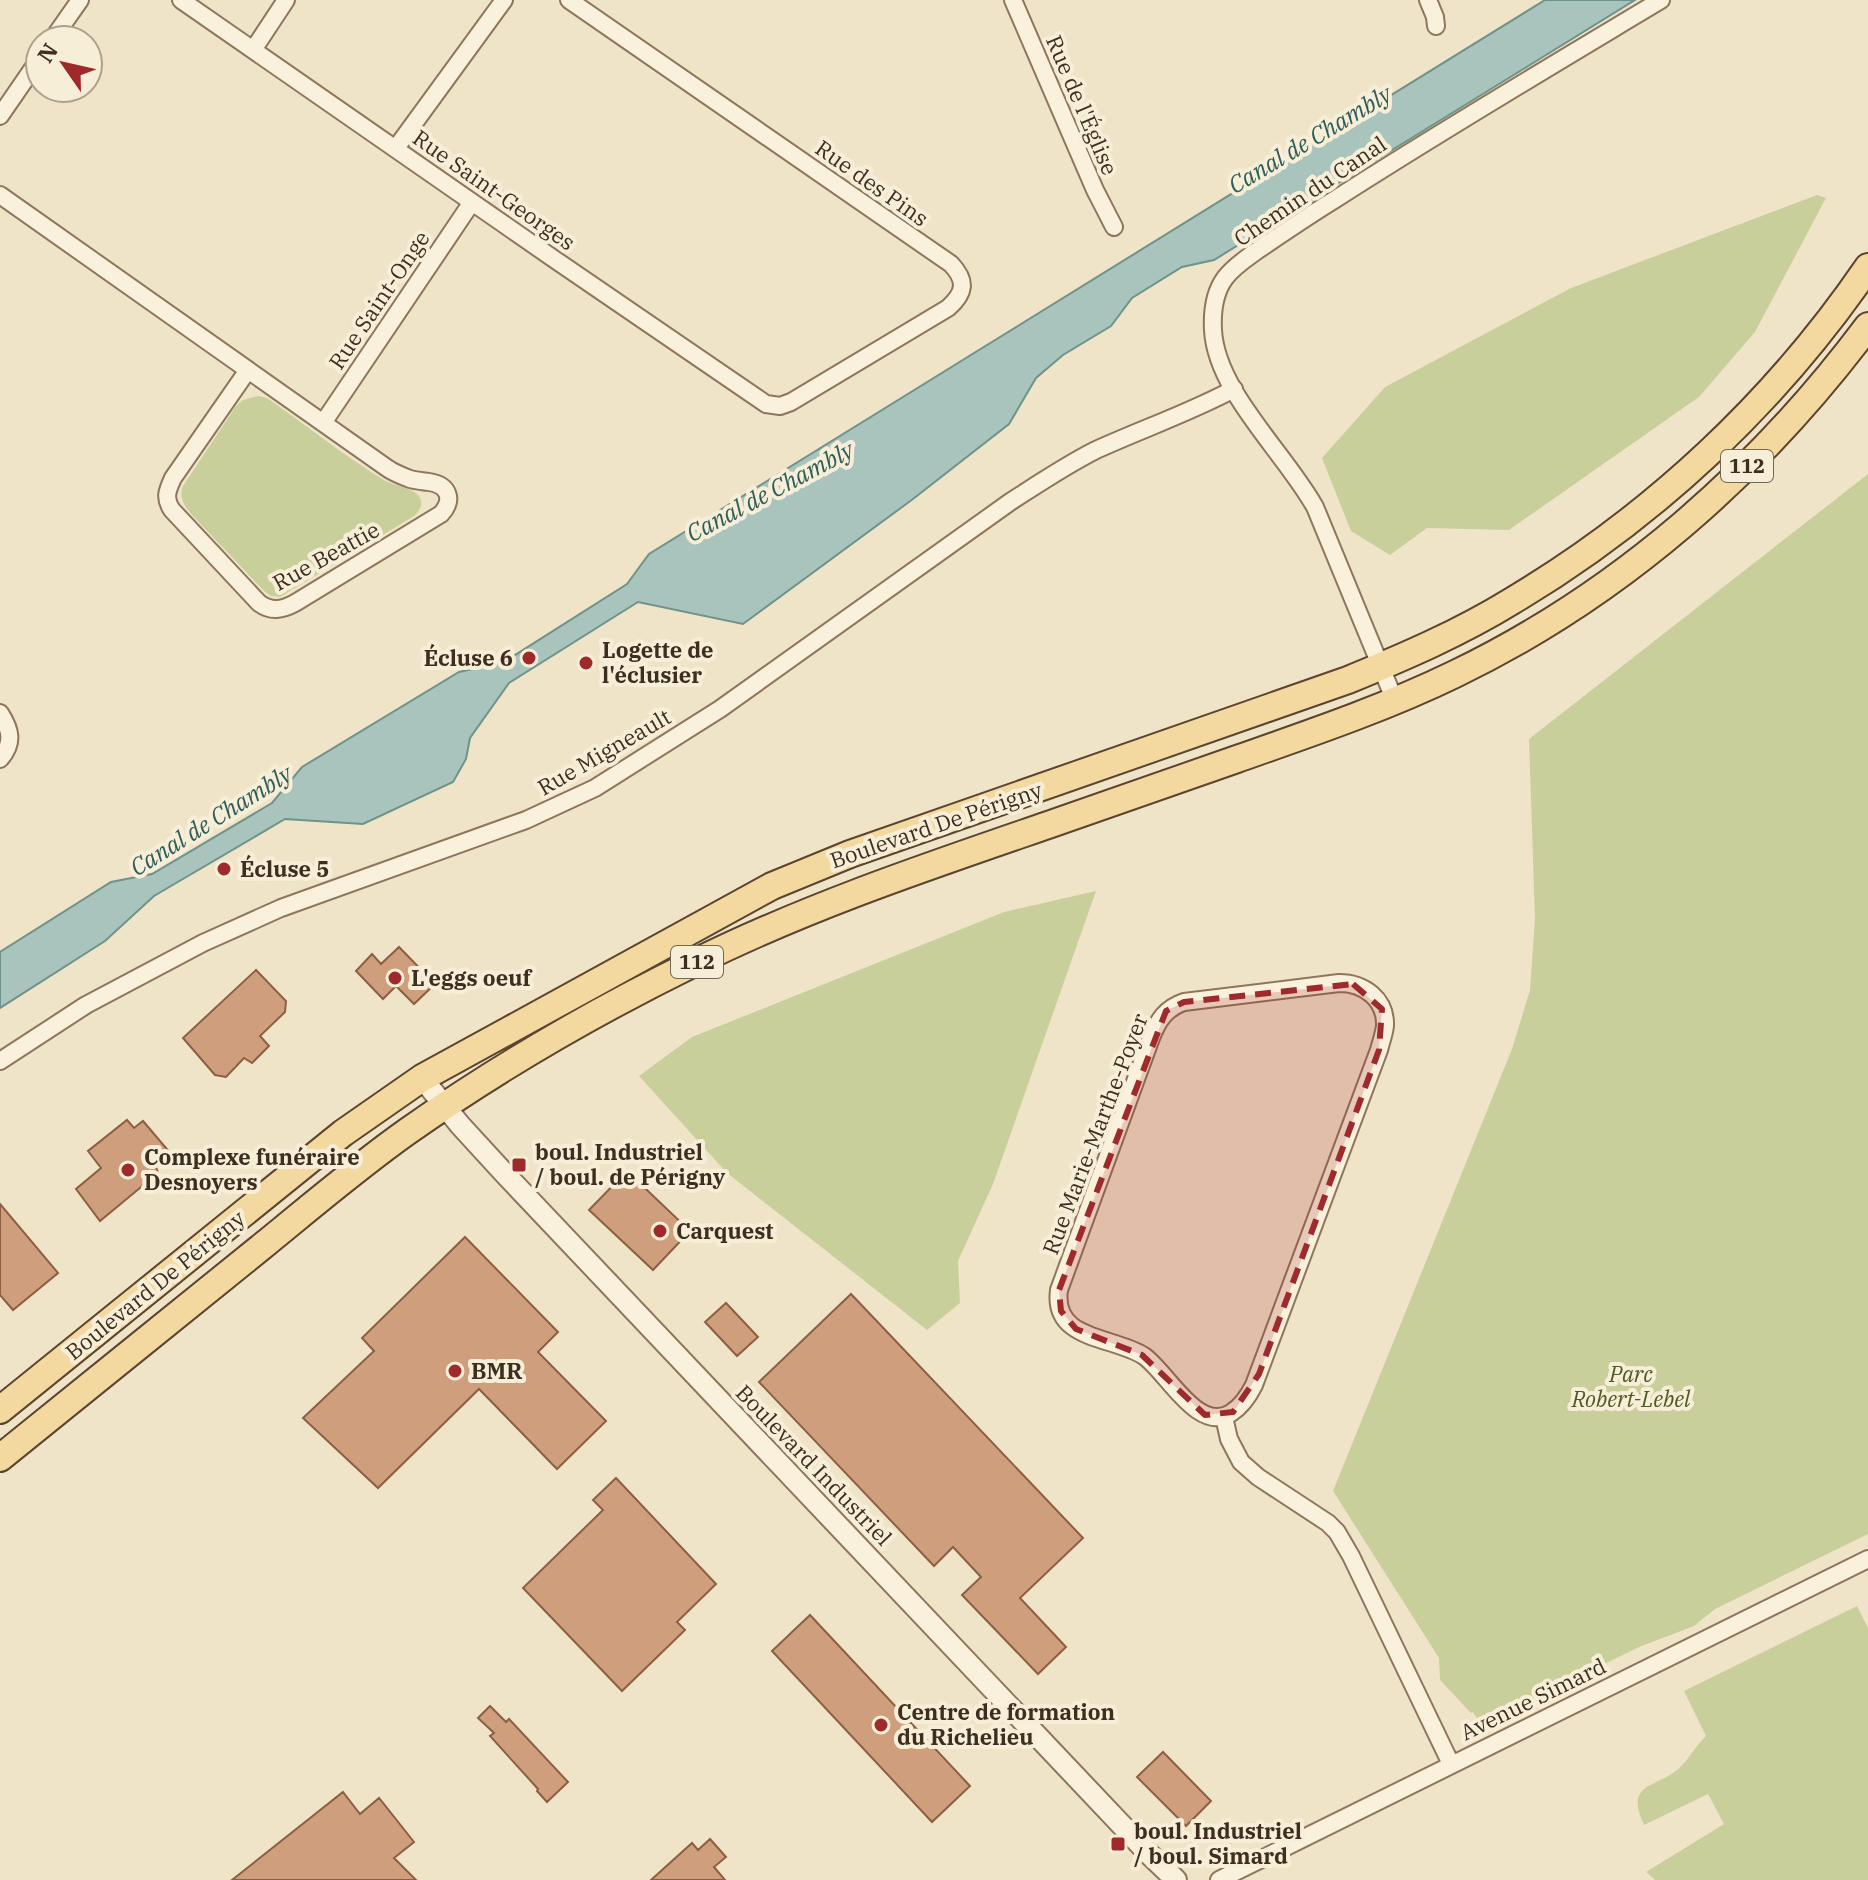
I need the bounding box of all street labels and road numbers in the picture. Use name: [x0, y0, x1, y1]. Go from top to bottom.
street label: Rue de l'Église: [1040, 30, 1125, 179]
street label: Rue Saint-Georges: [407, 123, 581, 256]
street label: Chemin du Canal: [1228, 129, 1391, 252]
street label: Rue des Pins: [810, 133, 935, 232]
street label: Rue Saint-Onge: [322, 225, 436, 375]
road number: 112: [1721, 450, 1773, 482]
street label: Rue Beattie: [267, 514, 384, 597]
street label: Rue Migneault: [532, 702, 676, 801]
street label: Boulevard De Périgny: [826, 775, 1046, 874]
road number: 112: [671, 946, 723, 978]
street label: Rue Marie-Marthe-Poyer: [1035, 1009, 1154, 1258]
street label: Boulevard De Périgny: [59, 1203, 250, 1366]
street label: Boulevard Industriel: [730, 1378, 899, 1551]
street label: Avenue Simard: [1455, 1651, 1610, 1746]

